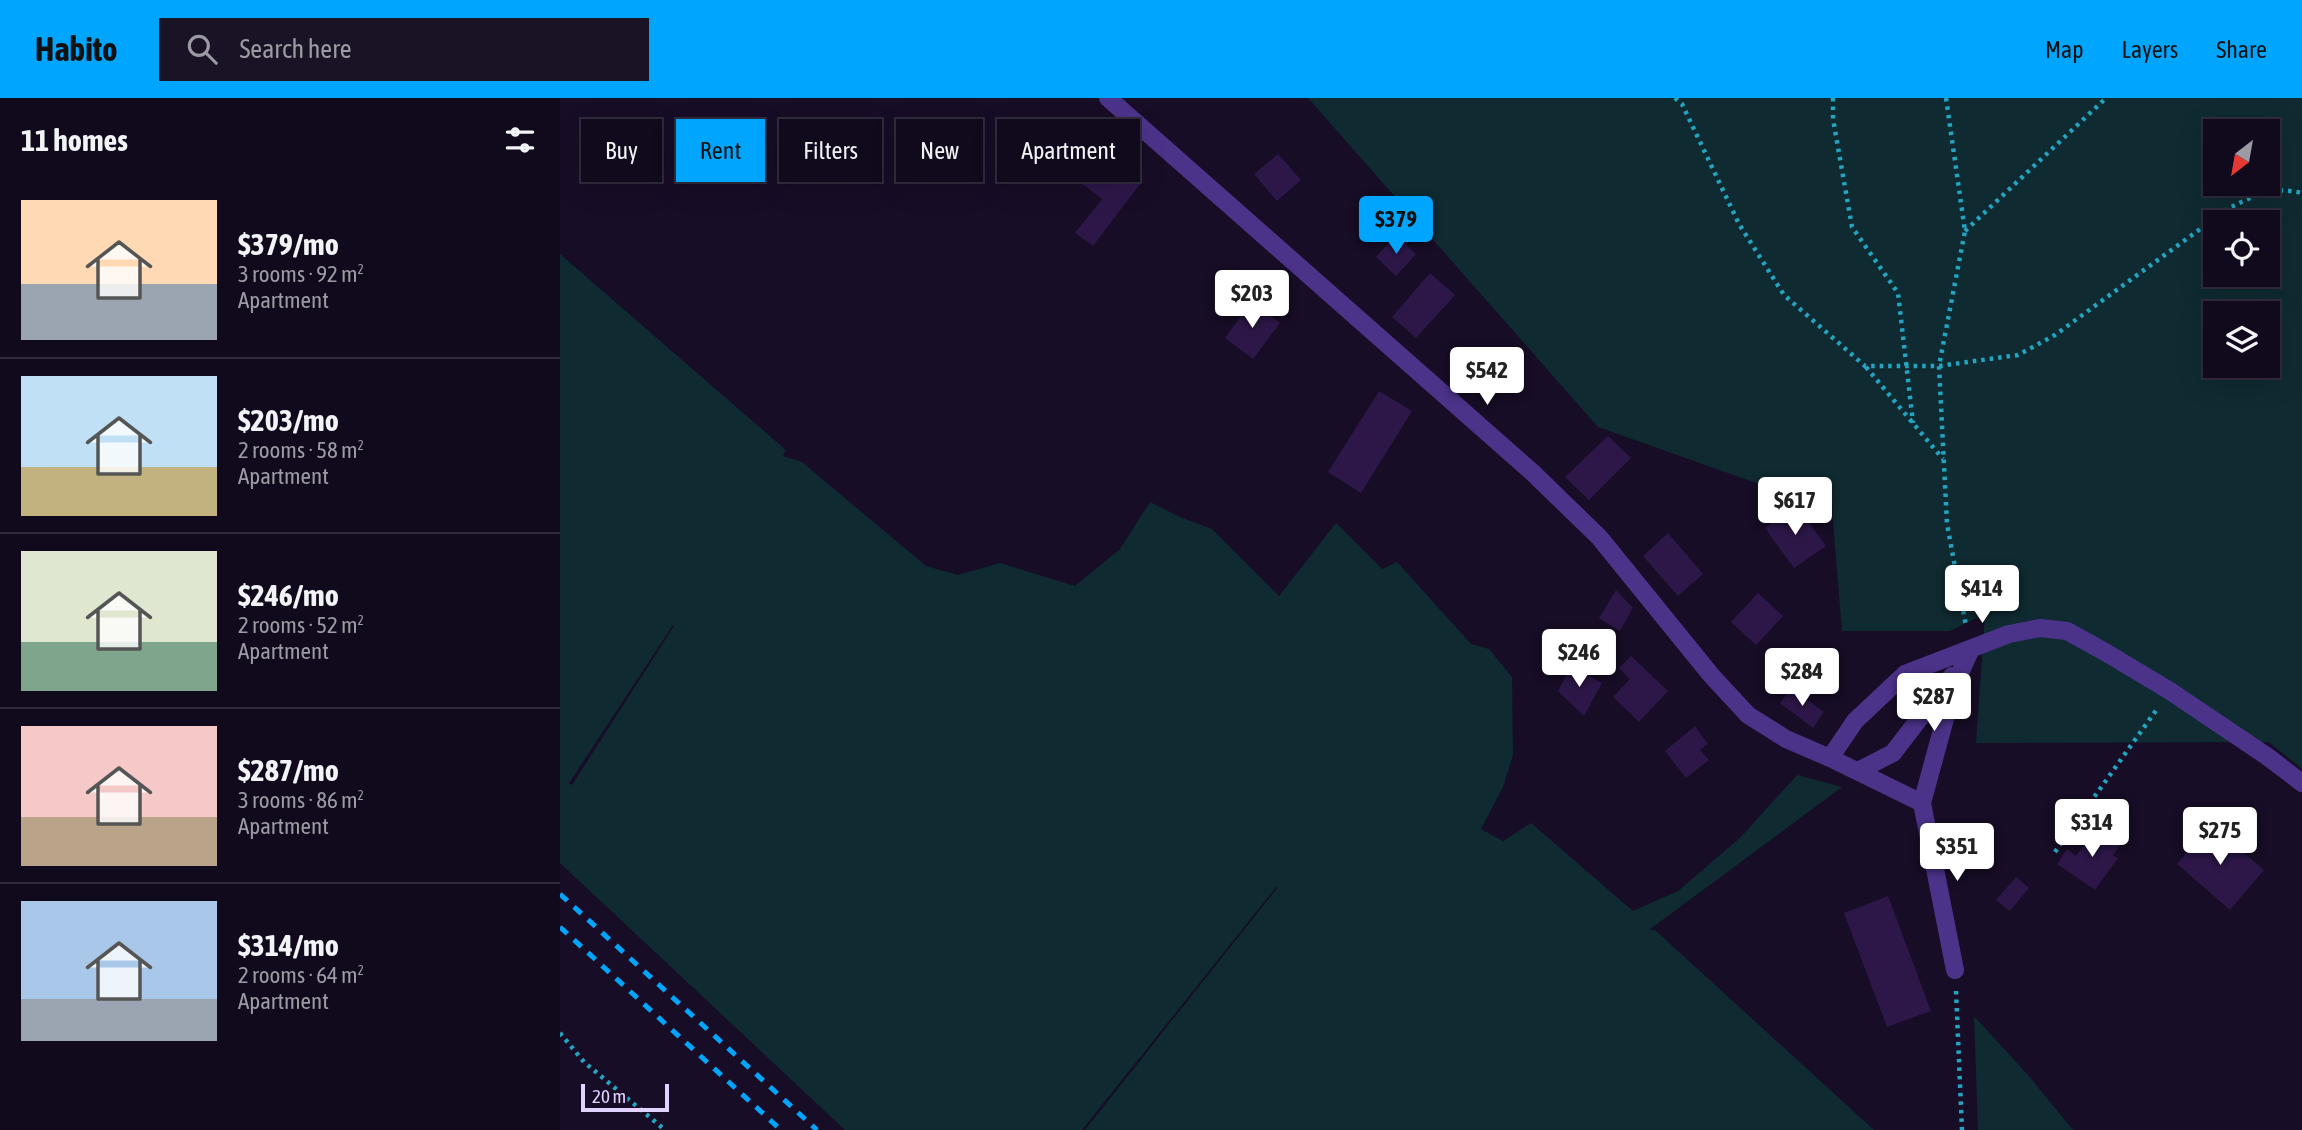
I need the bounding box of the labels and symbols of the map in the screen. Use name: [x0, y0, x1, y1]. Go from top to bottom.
north arrow: [2203, 119, 2280, 196]
pin: $379: [1355, 197, 1437, 256]
pin: $203: [1211, 271, 1293, 330]
pin: $542: [1446, 348, 1528, 407]
pin: $617: [1754, 478, 1836, 537]
pin: $414: [1941, 566, 2023, 625]
pin: $246: [1538, 630, 1620, 689]
pin: $284: [1761, 648, 1843, 708]
pin: $287: [1893, 674, 1975, 733]
pin: $314: [2051, 800, 2133, 859]
pin: $275: [2179, 808, 2261, 867]
pin: $351: [1916, 824, 1998, 883]
scale bar: [581, 1081, 668, 1113]

